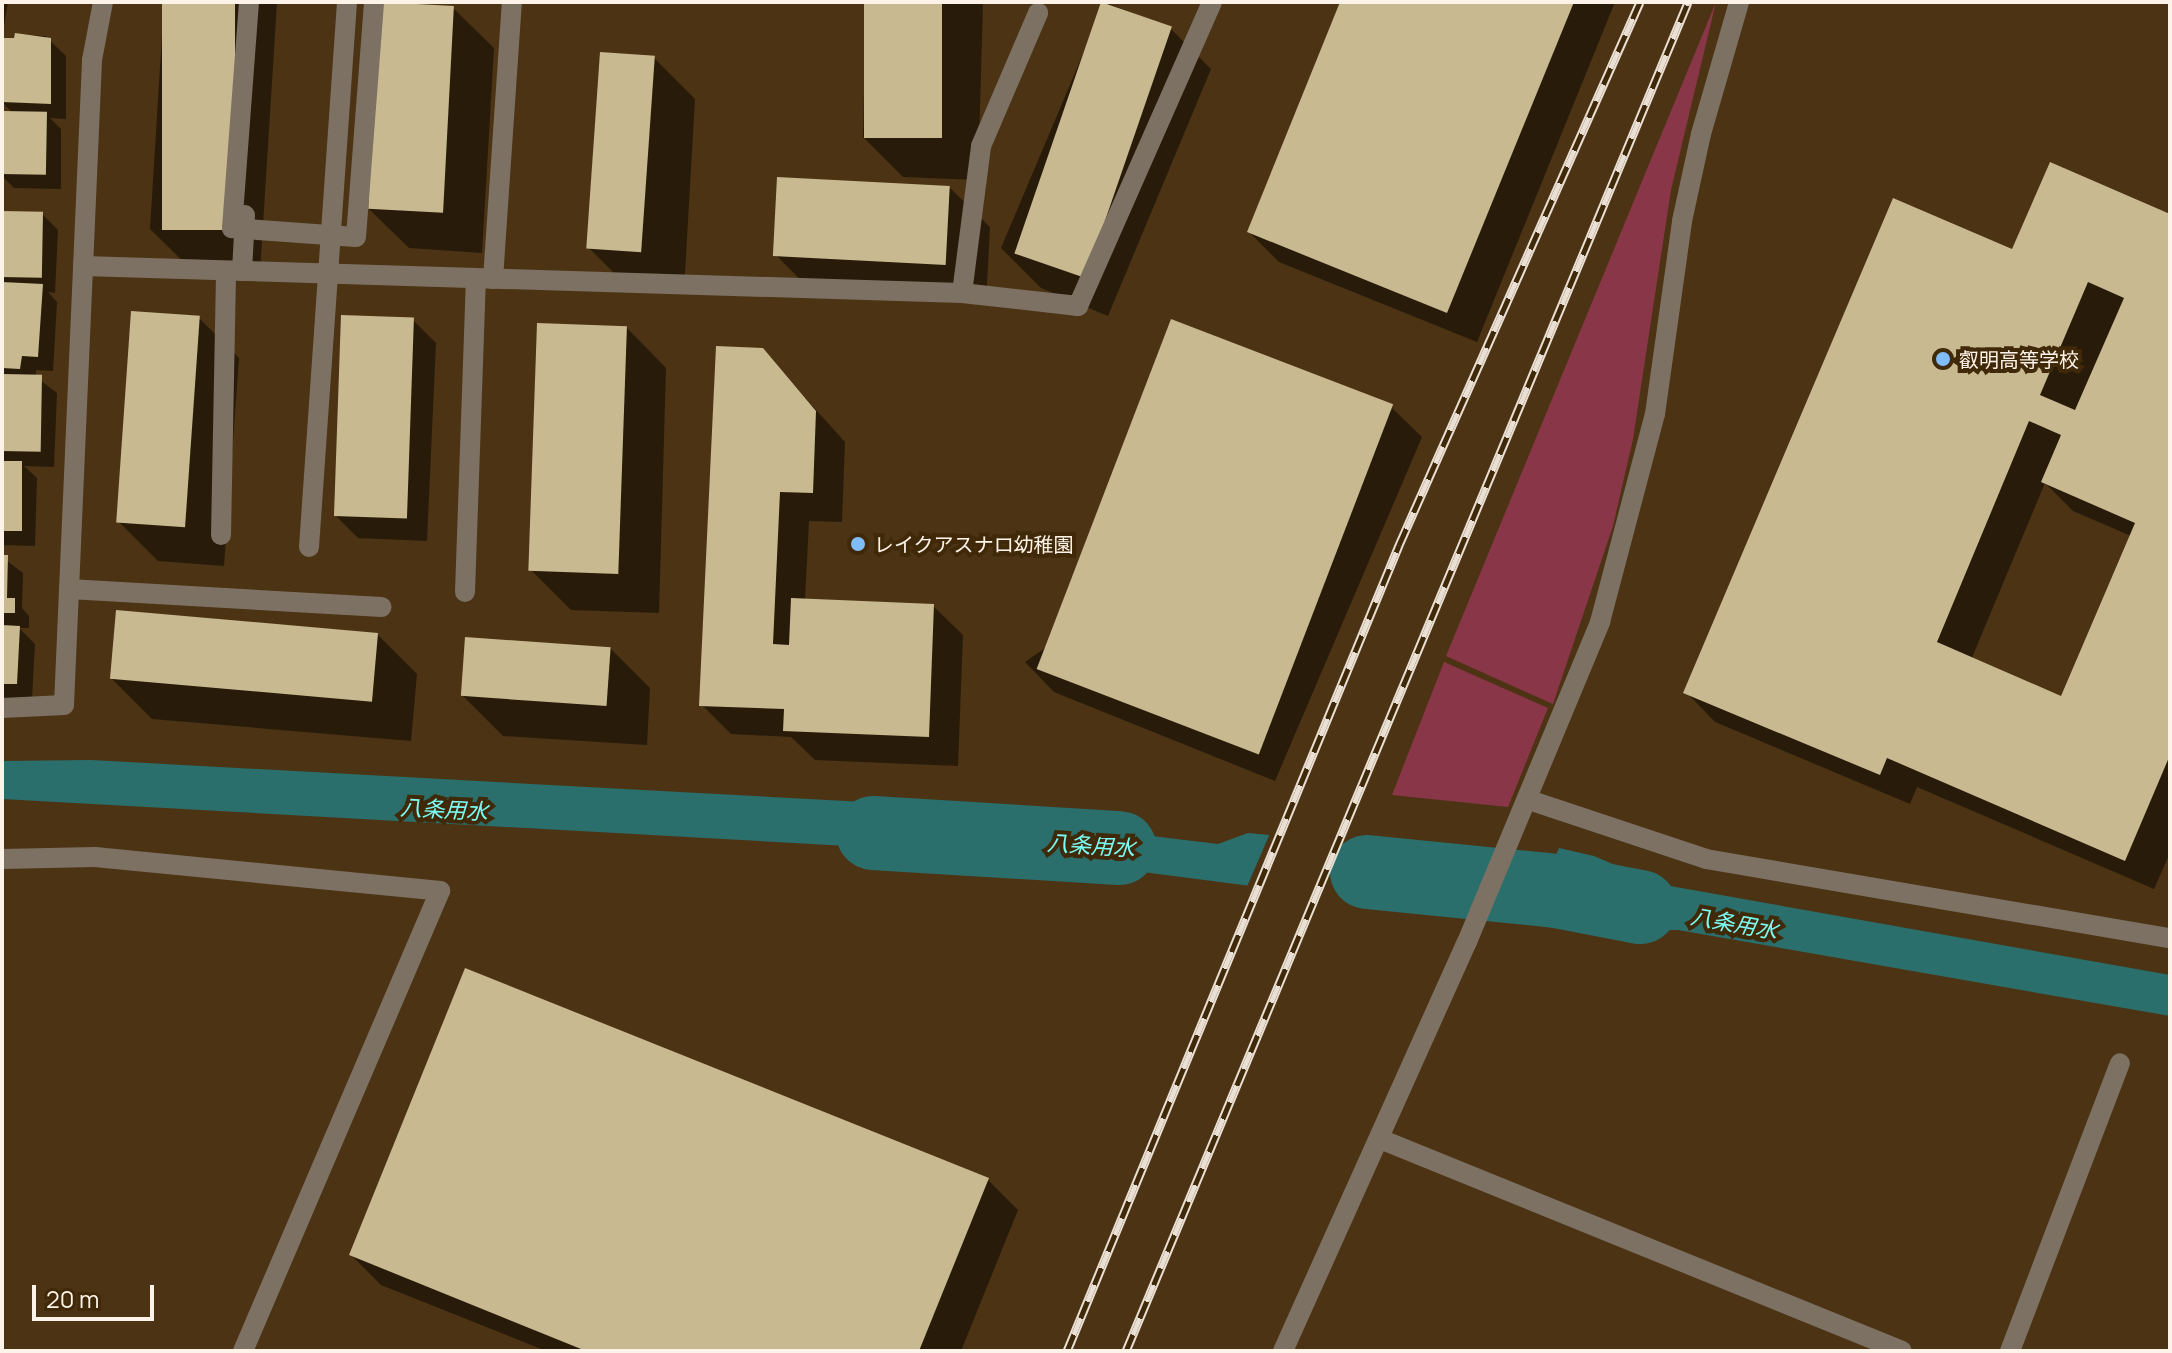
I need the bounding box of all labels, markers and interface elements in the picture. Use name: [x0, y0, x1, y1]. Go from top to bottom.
place label: 叡明高等学校: [1959, 347, 2079, 371]
marker: 叡明高等学校: [1934, 350, 1952, 368]
place label: レイクアスナロ幼稚園: [874, 532, 1074, 556]
marker: レイクアスナロ幼稚園: [849, 535, 867, 553]
water label: 八条用水: [399, 795, 489, 825]
water label: 八条用水: [1046, 830, 1136, 862]
water label: 八条用水: [1688, 903, 1780, 945]
scale bar: [36, 1269, 158, 1319]
text: 20 m: [46, 1282, 99, 1315]

